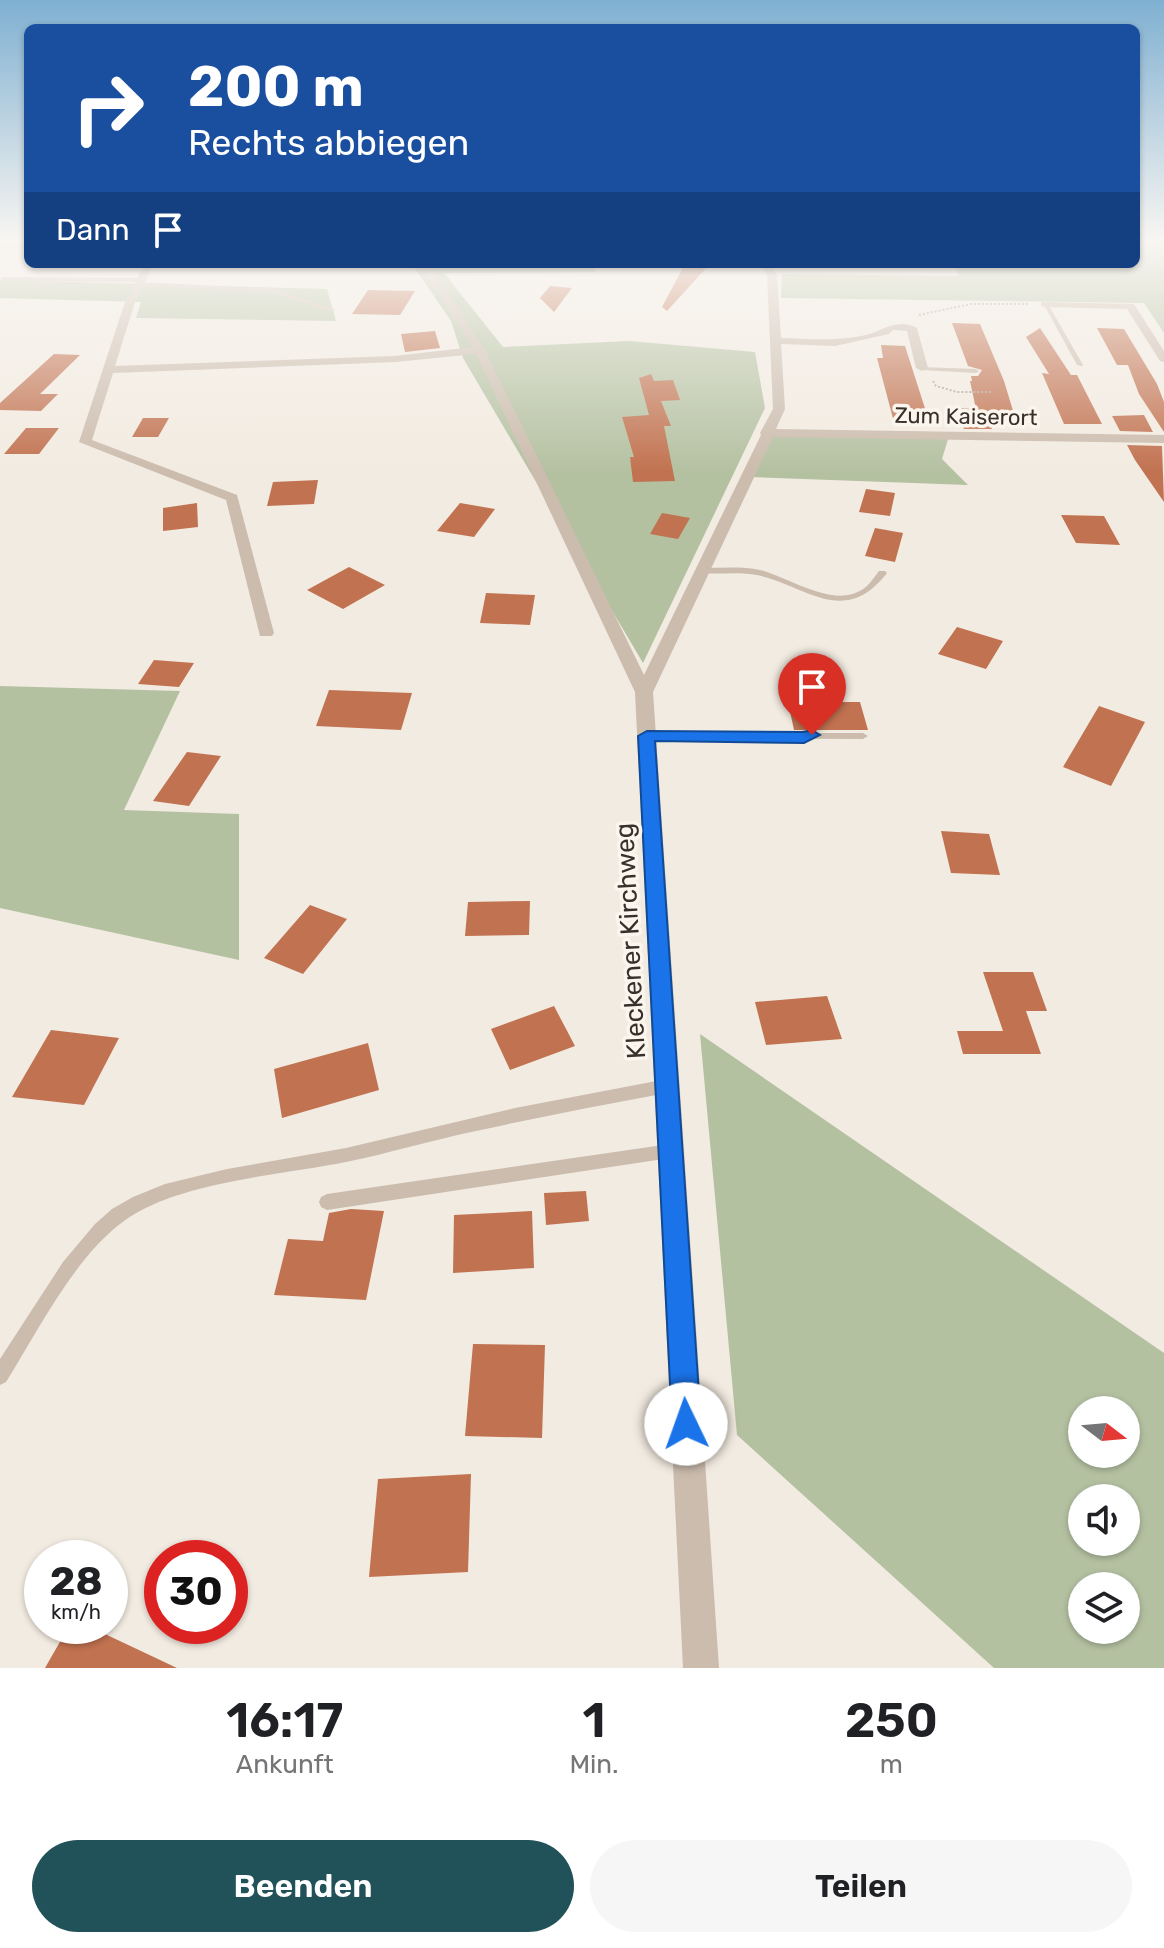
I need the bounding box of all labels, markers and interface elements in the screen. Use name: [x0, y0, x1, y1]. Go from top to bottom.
text: 200 m: [188, 54, 364, 120]
icon: right: [56, 56, 160, 160]
text: Rechts abbiegen: [188, 121, 469, 164]
icon: arrive: [146, 208, 190, 252]
text: Dann: [56, 212, 130, 248]
street label: Zum Kaiserort: [894, 402, 1038, 431]
pin: [778, 653, 846, 735]
icon: arrive: [790, 665, 834, 709]
street label: Kleckener Kirchweg: [609, 822, 652, 1060]
position arrow: [644, 1382, 728, 1466]
north arrow: [1068, 1396, 1140, 1468]
map controls: [1068, 1396, 1140, 1644]
button: sound: [1068, 1484, 1140, 1556]
speed limit sign: 30: [144, 1540, 248, 1644]
text: 28: [49, 1558, 103, 1605]
button: layers: [1068, 1572, 1140, 1644]
text: km/h: [51, 1600, 101, 1624]
text: 16:17: [226, 1692, 343, 1749]
text: 1: [583, 1692, 606, 1749]
text: 250: [845, 1692, 938, 1749]
text: Ankunft: [236, 1749, 334, 1780]
text: Min.: [569, 1749, 619, 1780]
text: m: [880, 1749, 903, 1780]
button: Beenden: [32, 1840, 574, 1932]
button: Teilen: [590, 1840, 1132, 1932]

